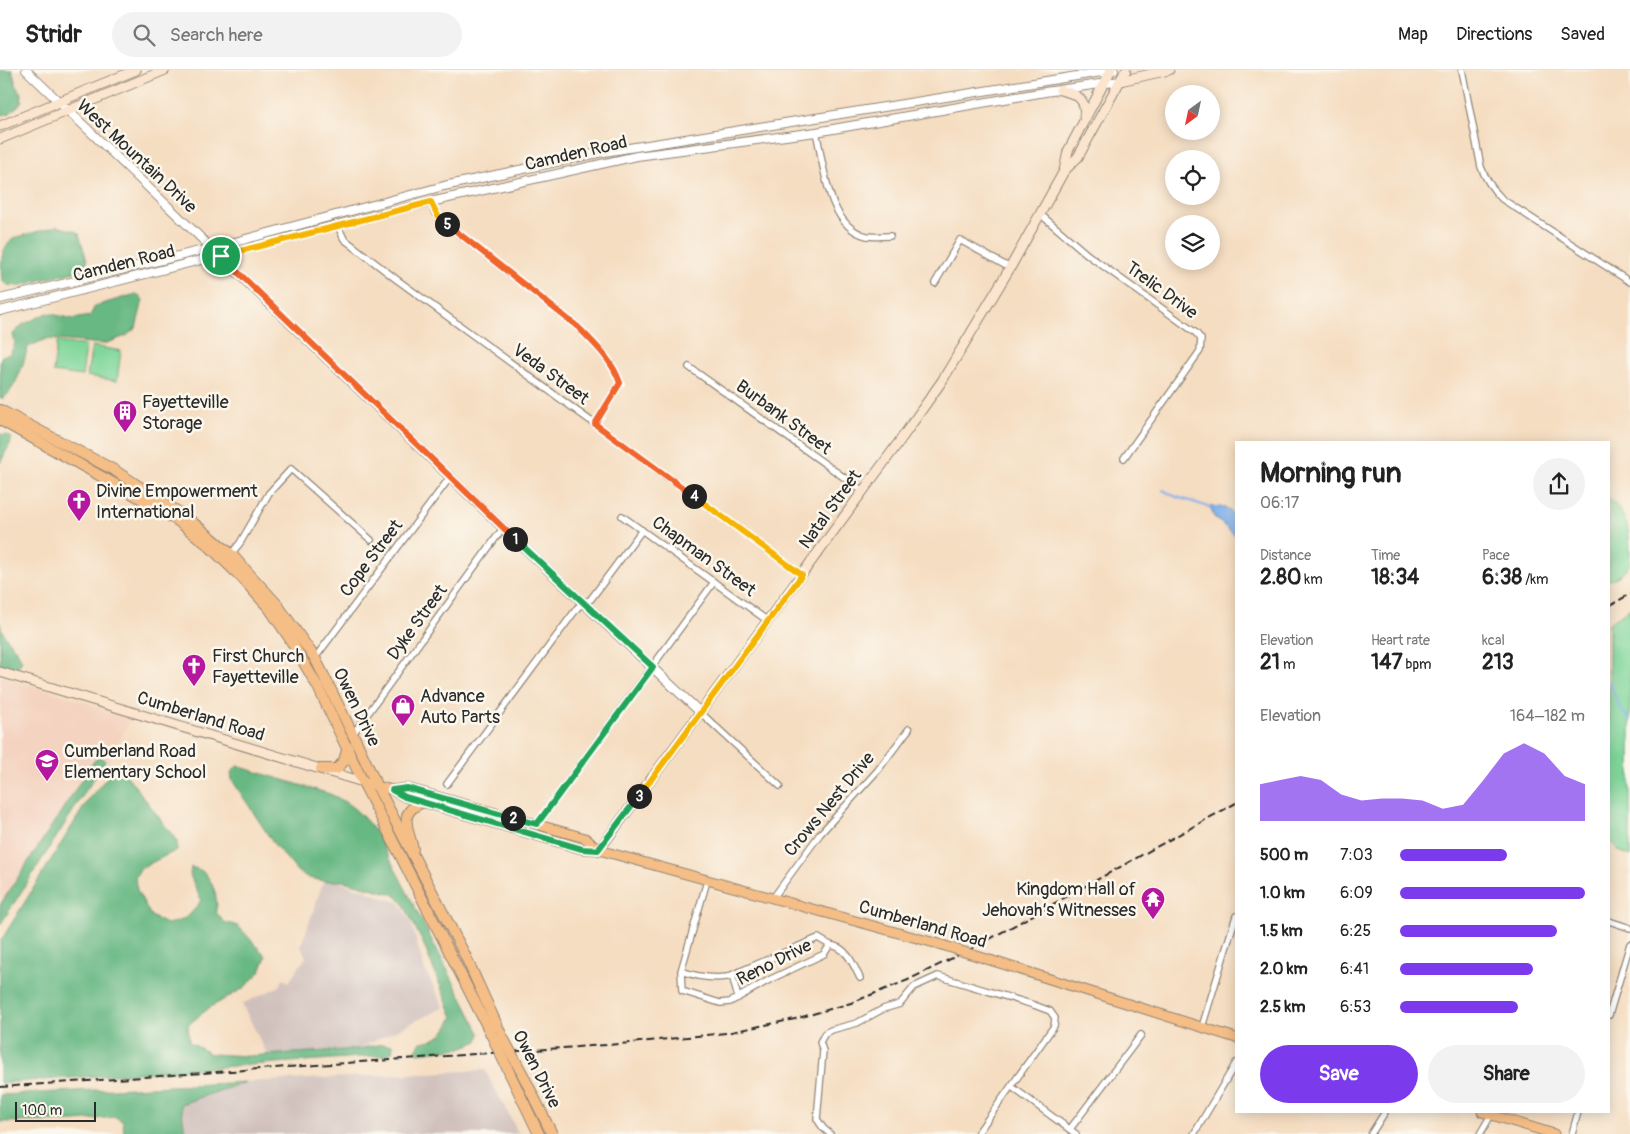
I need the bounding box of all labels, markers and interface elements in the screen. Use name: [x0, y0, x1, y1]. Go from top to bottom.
search box: [112, 12, 462, 57]
text: Stridr: [25, 20, 82, 49]
icon: search: [130, 21, 158, 49]
text: Search here: [170, 23, 263, 47]
text: Map: [1398, 23, 1428, 46]
text: Directions: [1456, 23, 1532, 46]
text: Saved: [1560, 23, 1605, 46]
north arrow: [1165, 85, 1220, 140]
map controls: [1165, 85, 1220, 270]
street label: West Mountain Drive: [72, 95, 202, 218]
street label: Camden Road: [523, 131, 630, 176]
button: locate: [1165, 150, 1220, 205]
pin: 5: [434, 212, 460, 236]
button: layers: [1165, 215, 1220, 270]
text: 5: [444, 216, 451, 233]
pin: [200, 235, 242, 277]
street label: Camden Road: [71, 240, 178, 287]
icon: arrive: [207, 242, 235, 270]
street label: Trelic Drive: [1121, 257, 1202, 324]
street label: Veda Street: [508, 339, 594, 410]
street label: Burbank Street: [731, 375, 837, 460]
place label: Fayetteville Storage: [142, 391, 229, 435]
building icon: Fayetteville Storage: [112, 399, 138, 433]
text: Morning run: [1260, 456, 1402, 491]
button: share: [1533, 458, 1585, 510]
street label: Natal Street: [794, 464, 867, 554]
place label: Divine Empowerment International: [96, 480, 258, 524]
pin: 4: [682, 484, 706, 508]
church icon: Divine Empowerment International: [66, 488, 92, 522]
text: 4: [690, 488, 699, 505]
text: 06:17: [1260, 493, 1299, 513]
street label: Chapman Street: [647, 511, 761, 602]
street label: Cope Street: [335, 514, 408, 602]
pin: 1: [502, 526, 528, 552]
text: 1: [513, 531, 518, 548]
text: Distance: [1260, 547, 1311, 564]
text: Time: [1371, 547, 1400, 564]
text: Pace: [1482, 547, 1510, 564]
text: 2.80: [1260, 564, 1301, 591]
text: 18:34: [1371, 564, 1419, 591]
text: 6:38: [1482, 564, 1522, 591]
text: km: [1301, 571, 1323, 588]
text: /km: [1522, 571, 1548, 588]
street label: Dyke Street: [382, 579, 453, 665]
text: Elevation: [1260, 632, 1313, 649]
text: Heart rate: [1371, 632, 1430, 649]
text: kcal: [1482, 632, 1505, 649]
place label: First Church Fayetteville: [212, 645, 304, 689]
text: 21: [1260, 649, 1280, 676]
text: 147: [1371, 649, 1403, 676]
text: 213: [1482, 649, 1514, 676]
church icon: First Church Fayetteville: [181, 653, 207, 687]
text: m: [1280, 656, 1295, 673]
text: bpm: [1403, 656, 1431, 673]
street label: Owen Drive: [328, 664, 385, 750]
place label: Advance Auto Parts: [420, 685, 500, 729]
street label: Cumberland Road: [134, 686, 267, 747]
shop icon: Advance Auto Parts: [390, 693, 416, 727]
text: Elevation: [1260, 706, 1321, 726]
text: 164–182 m: [1510, 706, 1585, 726]
place label: Cumberland Road Elementary School: [64, 740, 206, 784]
street label: Crows Nest Drive: [779, 747, 880, 861]
school or university icon: Cumberland Road Elementary School: [34, 748, 60, 782]
pin: 3: [626, 784, 652, 808]
text: 3: [636, 788, 643, 805]
pin: 2: [500, 806, 526, 830]
text: 2: [510, 810, 517, 827]
text: 500 m: [1260, 845, 1308, 865]
text: 7:03: [1340, 845, 1373, 865]
place label: Kingdom Hall of Jehovah’s Witnesses: [982, 878, 1137, 922]
text: 1.0 km: [1260, 883, 1305, 903]
text: 6:09: [1340, 883, 1373, 903]
temple icon: Kingdom Hall of Jehovah’s Witnesses: [1140, 886, 1166, 920]
street label: Cumberland Road: [856, 895, 990, 954]
text: 1.5 km: [1260, 921, 1303, 941]
text: 6:25: [1340, 921, 1371, 941]
street label: Reno Drive: [733, 934, 816, 991]
text: 2.0 km: [1260, 959, 1308, 979]
text: 6:41: [1340, 959, 1369, 979]
text: 2.5 km: [1260, 997, 1305, 1017]
text: 6:53: [1340, 997, 1371, 1017]
street label: Owen Drive: [507, 1026, 566, 1112]
button: Save: [1260, 1045, 1418, 1103]
button: Share: [1428, 1045, 1585, 1103]
scale bar: [15, 1099, 96, 1122]
text: 100 m: [22, 1102, 62, 1119]

